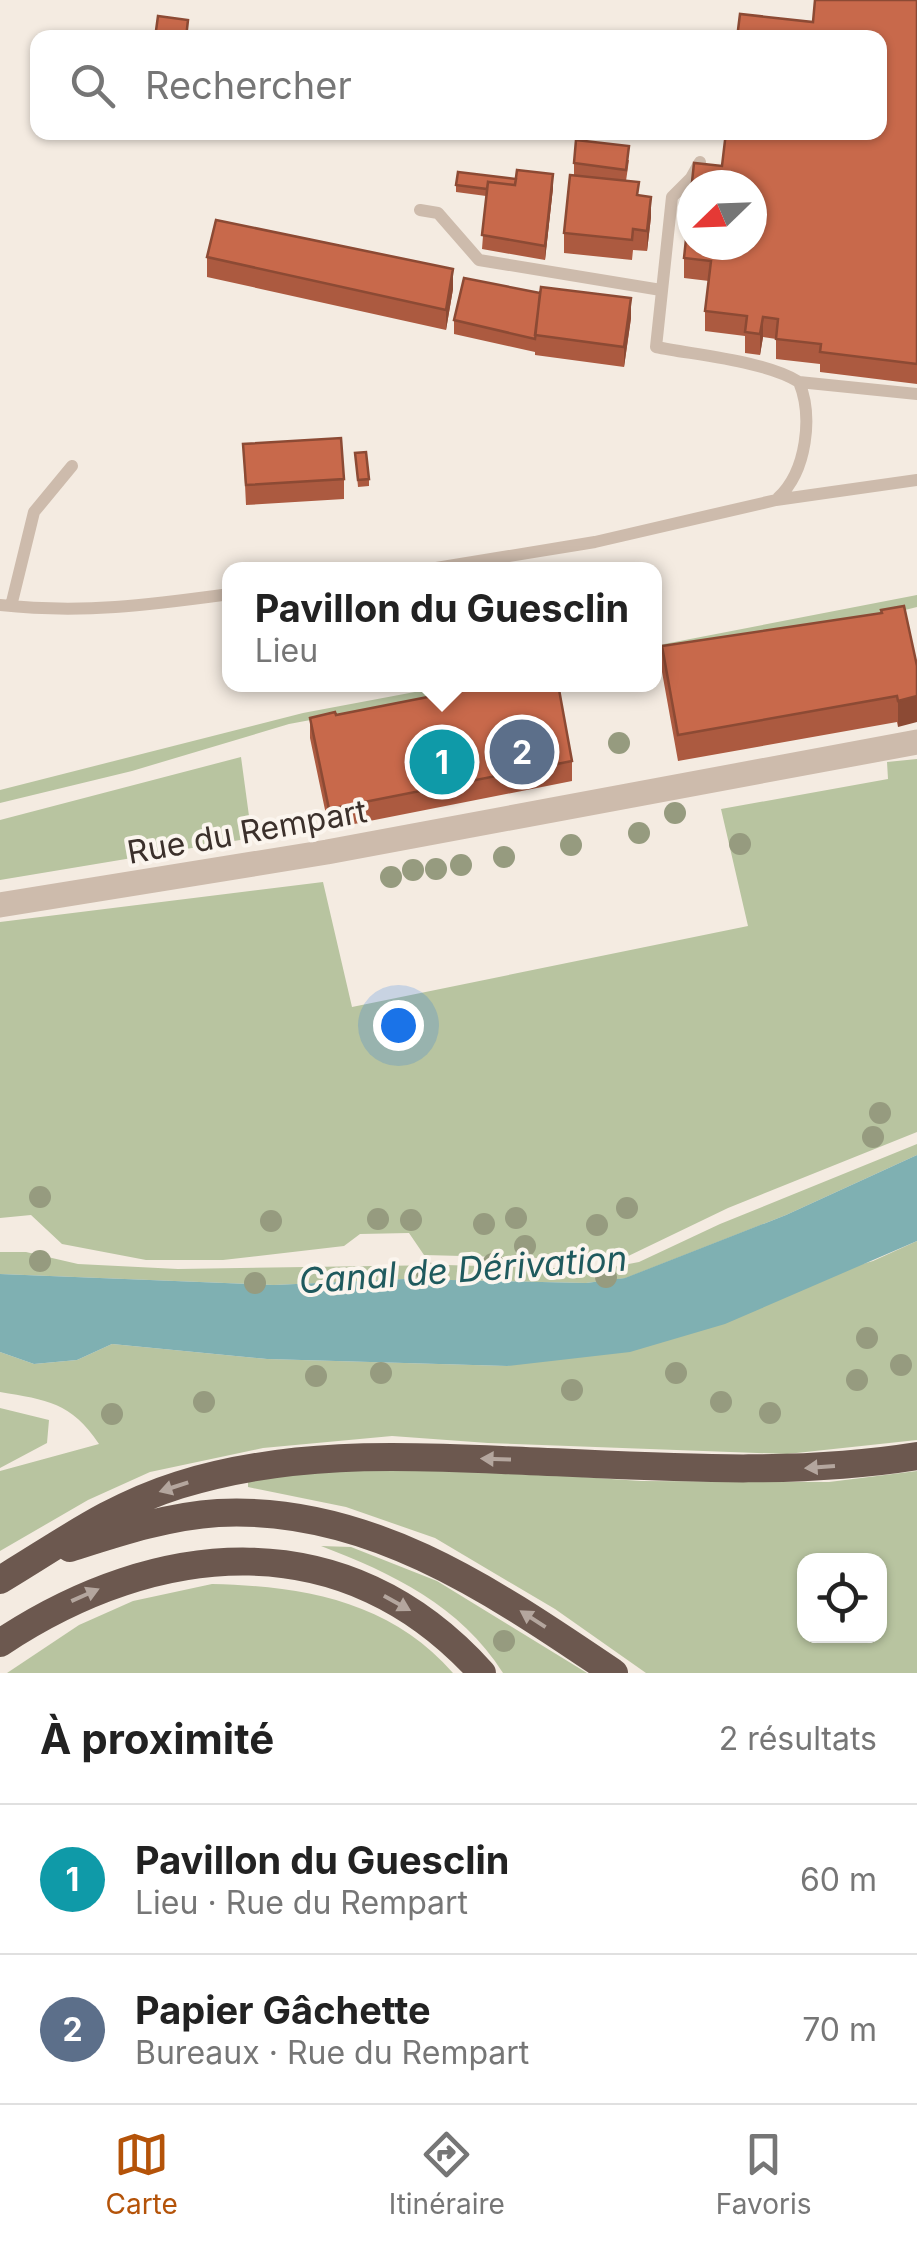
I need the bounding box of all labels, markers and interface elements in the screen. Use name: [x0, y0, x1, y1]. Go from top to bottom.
search box: [30, 30, 887, 140]
icon: search: [65, 58, 120, 113]
text: Rechercher: [145, 62, 352, 108]
north arrow: [677, 170, 767, 260]
popup: [222, 562, 662, 692]
text: Pavillon du Guesclin: [255, 585, 629, 631]
text: Lieu: [255, 631, 318, 670]
pin: 2: [490, 714, 554, 790]
pin: 1: [410, 724, 474, 800]
street label: Rue du Rempart: [124, 791, 370, 872]
your location: [373, 1000, 424, 1051]
water label: Canal de Dérivation: [297, 1237, 628, 1301]
one-way arrow: [479, 1451, 511, 1467]
one-way arrow: [804, 1459, 836, 1475]
one-way arrow: [158, 1481, 188, 1496]
map controls: [797, 1553, 887, 1643]
button: locate: [797, 1553, 887, 1643]
one-way arrow: [70, 1587, 100, 1603]
one-way arrow: [383, 1594, 411, 1611]
one-way arrow: [519, 1610, 546, 1629]
text: À proximité: [40, 1713, 274, 1764]
text: 2 résultats: [719, 1719, 877, 1758]
text: Pavillon du Guesclin: [135, 1837, 510, 1883]
text: 1: [66, 1860, 79, 1899]
text: 60 m: [800, 1860, 877, 1899]
text: Lieu · Rue du Rempart: [135, 1883, 468, 1922]
text: Papier Gâchette: [135, 1987, 431, 2033]
text: 2: [62, 2010, 83, 2049]
text: 70 m: [802, 2010, 877, 2049]
text: Bureaux · Rue du Rempart: [135, 2033, 529, 2072]
tab: Carte: [105, 2127, 178, 2221]
tab: Itinéraire: [389, 2127, 505, 2221]
tab: Favoris: [716, 2127, 812, 2221]

